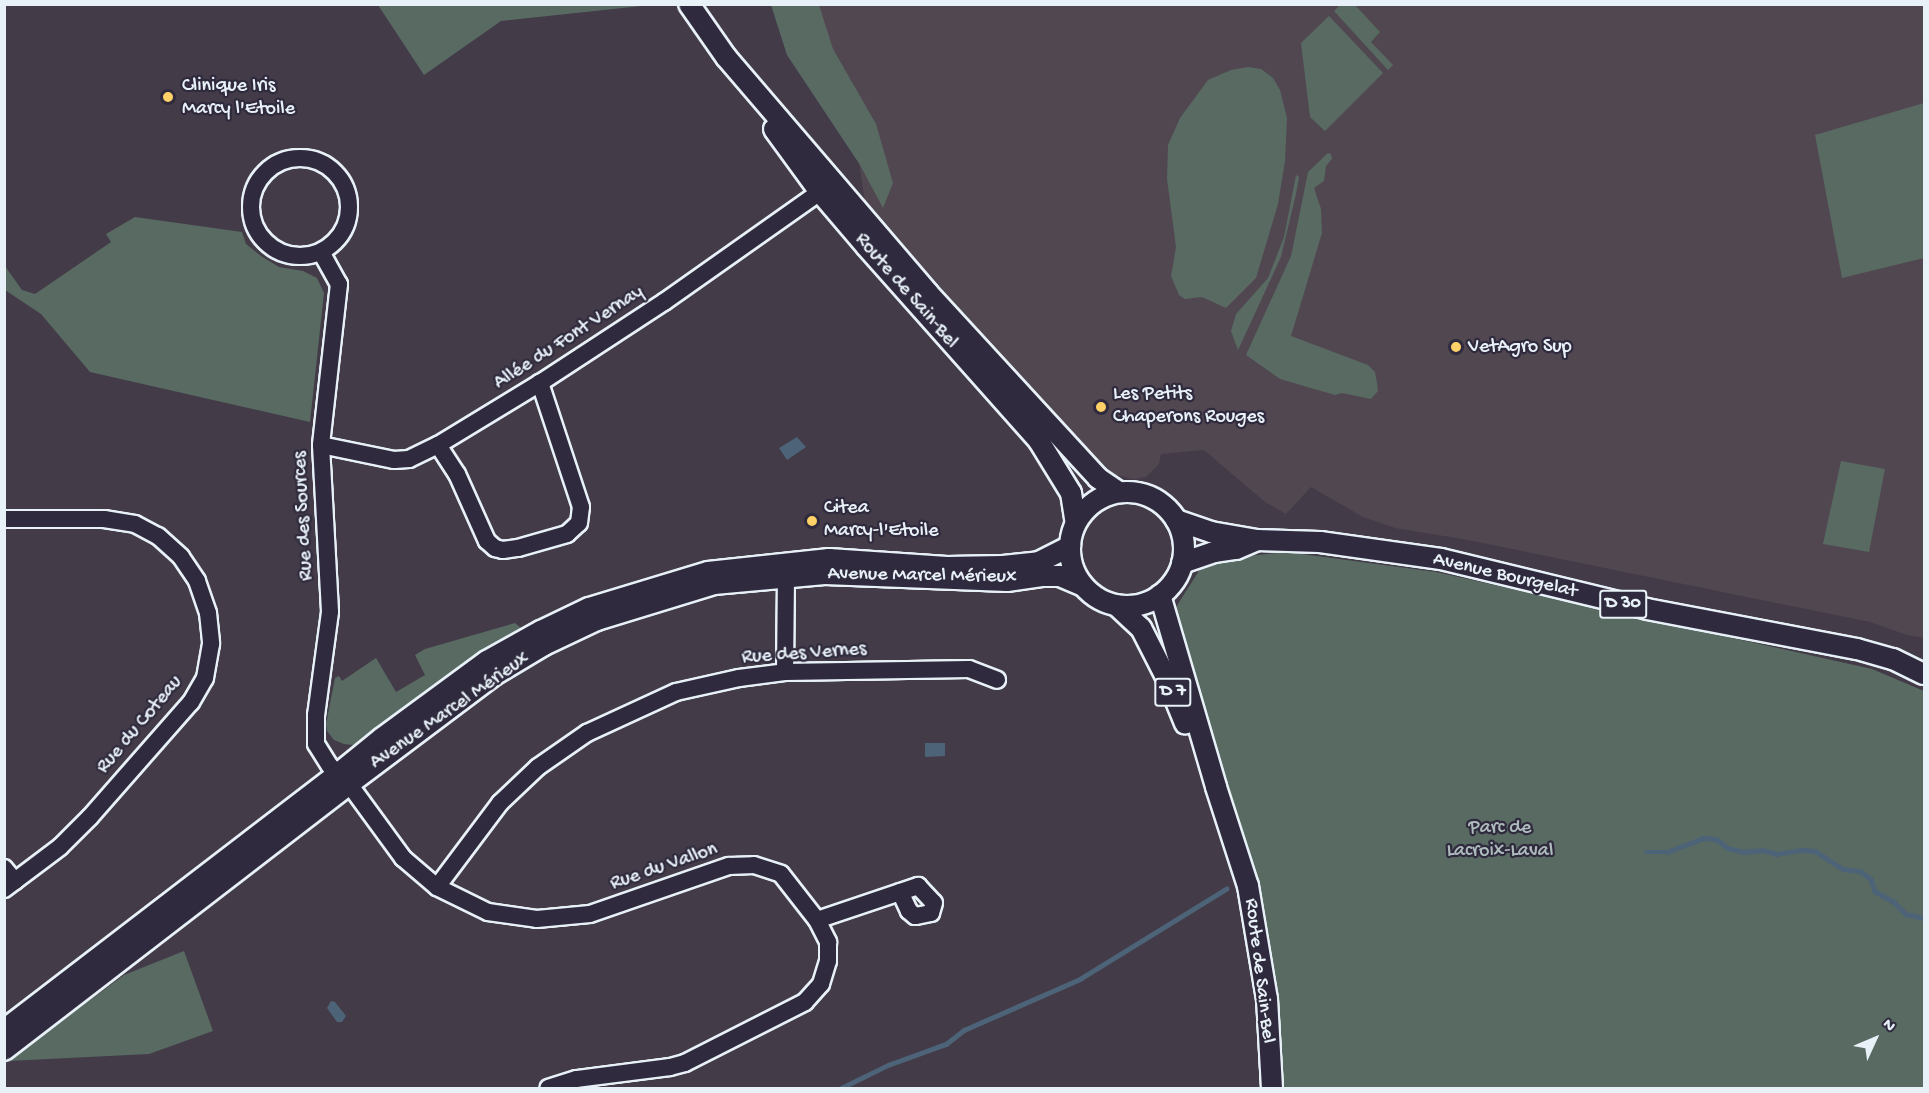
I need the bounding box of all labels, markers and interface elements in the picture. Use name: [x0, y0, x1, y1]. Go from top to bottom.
place label: Clinique Iris Marcy l'Etoile: [182, 74, 295, 121]
marker: Clinique Iris Marcy l'Etoile: [159, 88, 177, 106]
street label: Route de Sain-Bel: [849, 228, 963, 354]
street label: Allée du Font Vernay: [490, 281, 648, 395]
place label: VetAgro Sup: [1468, 335, 1571, 359]
marker: VetAgro Sup: [1449, 340, 1463, 354]
place label: Les Petits Chaperons Rouges: [1113, 383, 1264, 430]
marker: Les Petits Chaperons Rouges: [1094, 400, 1108, 414]
street label: Rue des Sources: [289, 451, 319, 581]
place label: Citea Marcy-l'Etoile: [824, 497, 939, 544]
marker: Citea Marcy-l'Etoile: [805, 514, 819, 528]
street label: Avenue Bourgelat: [1431, 548, 1579, 604]
street label: Avenue Marcel Mérieux: [827, 562, 1017, 590]
road number: D 30: [1599, 589, 1647, 619]
street label: Rue des Vernes: [741, 638, 867, 670]
street label: Avenue Marcel Mérieux: [366, 647, 534, 775]
street label: Rue du Coteau: [92, 671, 188, 779]
road number: D 7: [1154, 677, 1192, 707]
park label: Parc de Lacroix-Laval: [1447, 817, 1553, 864]
street label: Rue du Vallon: [607, 837, 721, 897]
street label: Route de Sain-Bel: [1238, 897, 1280, 1045]
north arrow: [1845, 1009, 1905, 1069]
text: N: [1878, 1016, 1899, 1037]

